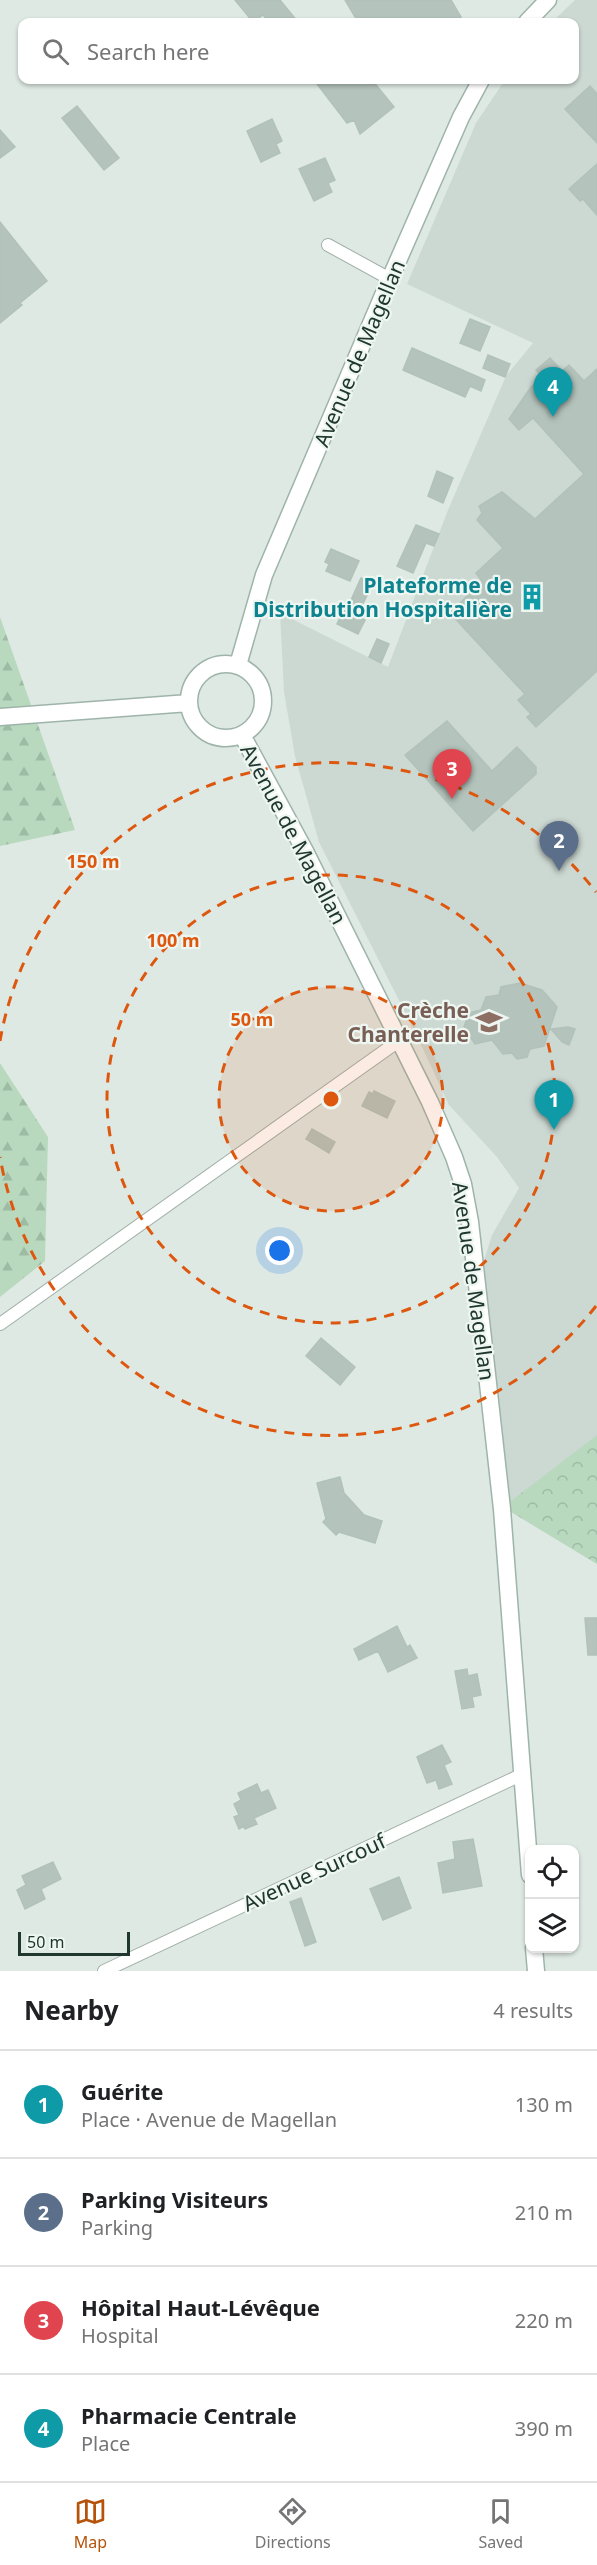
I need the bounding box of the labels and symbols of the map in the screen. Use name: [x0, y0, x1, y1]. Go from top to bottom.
street label: Avenue de Magellan: [307, 255, 411, 451]
pin: 4: [534, 368, 572, 417]
place label: Plateforme de Distribution Hospitalière: [253, 571, 512, 623]
building icon: Plateforme de Distribution Hospitalière: [517, 582, 547, 612]
street label: Avenue de Magellan: [235, 739, 353, 929]
pin: 3: [432, 750, 472, 799]
pin: 2: [540, 822, 578, 871]
text: 150 m: [66, 849, 120, 873]
text: 100 m: [146, 928, 200, 952]
place label: Crèche Chanterelle: [347, 996, 469, 1048]
text: 50 m: [231, 1007, 273, 1031]
school or university icon: Crèche Chanterelle: [474, 1007, 504, 1037]
pin: 1: [534, 1080, 574, 1130]
centre of rings: [321, 1089, 341, 1109]
street label: Avenue de Magellan: [446, 1180, 502, 1382]
your location: [265, 1236, 294, 1265]
street label: Avenue Surcouf: [238, 1826, 392, 1917]
scale bar: [18, 1929, 130, 1956]

